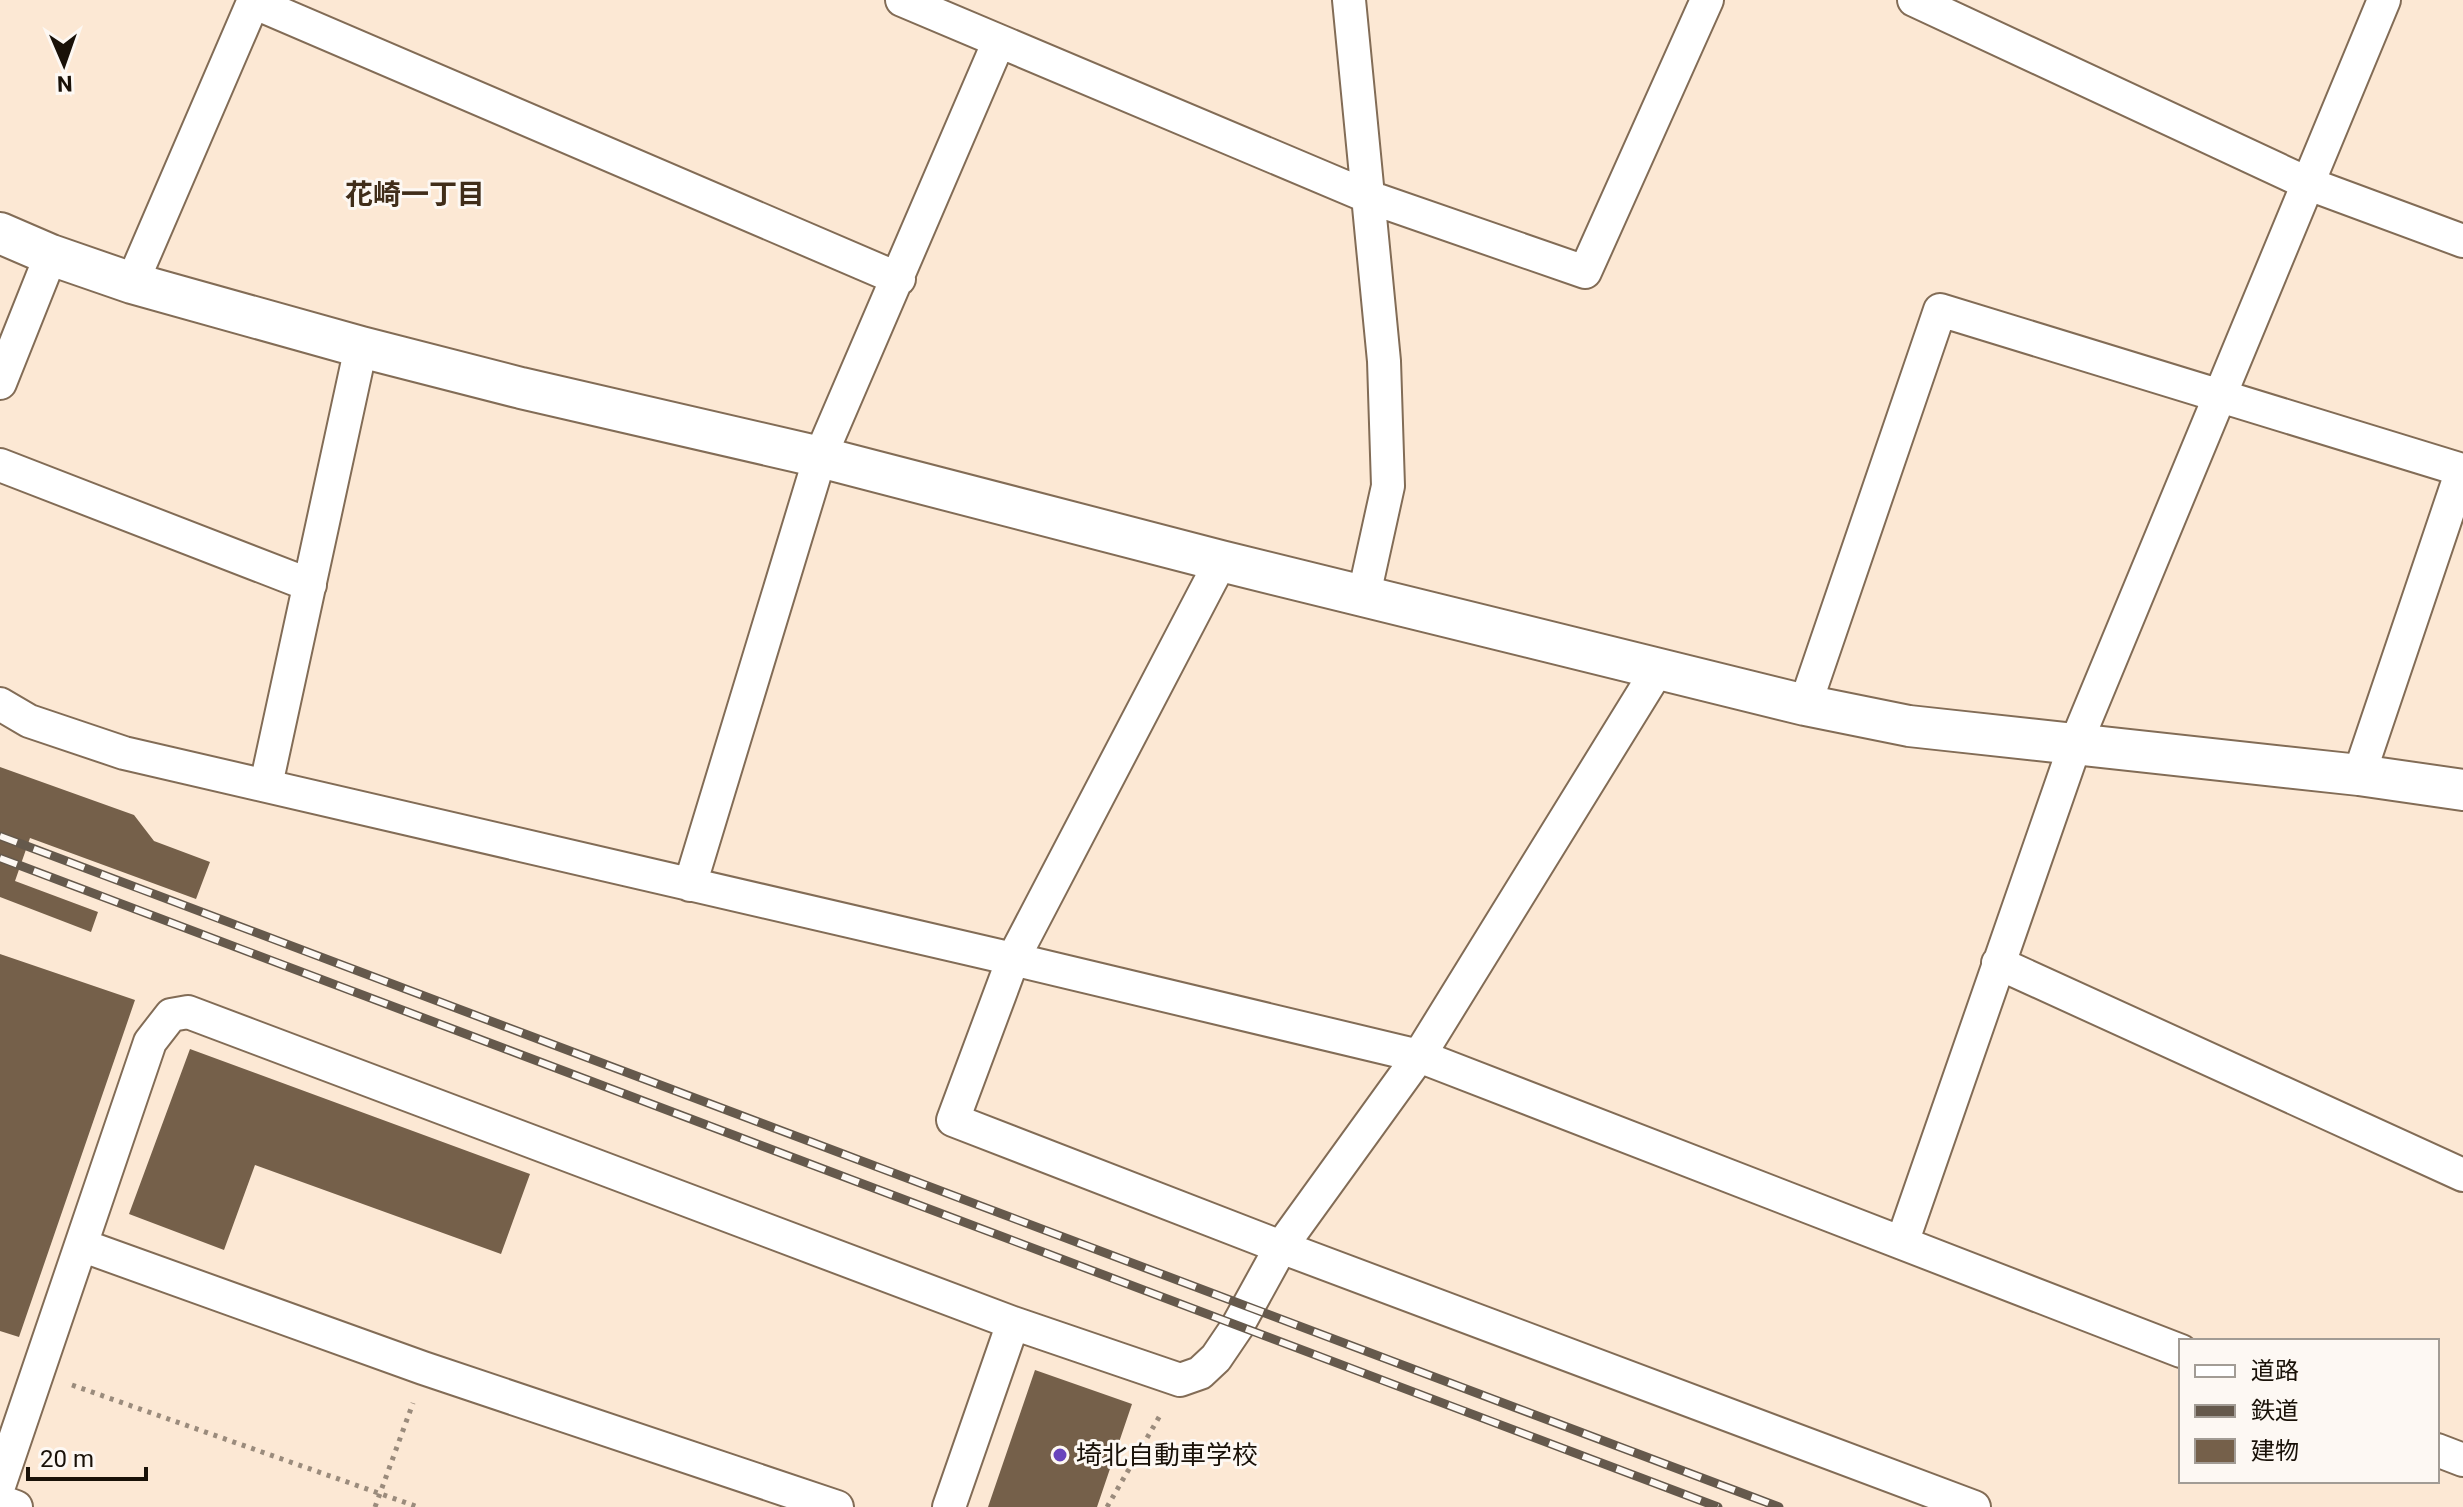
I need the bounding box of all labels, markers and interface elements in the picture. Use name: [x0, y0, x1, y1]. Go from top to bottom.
north arrow: [24, 24, 104, 104]
text: N: [56, 71, 73, 96]
district label: 花崎一丁目: [345, 178, 485, 211]
legend: [2179, 1339, 2439, 1483]
text: 道路: [2251, 1357, 2299, 1385]
text: 鉄道: [2251, 1397, 2299, 1425]
scale bar: [28, 1431, 146, 1481]
text: 建物: [2251, 1437, 2299, 1465]
place label: 埼北自動車学校: [1076, 1440, 1258, 1470]
text: 20 m: [40, 1445, 94, 1473]
marker: 埼北自動車学校: [1051, 1446, 1069, 1464]

